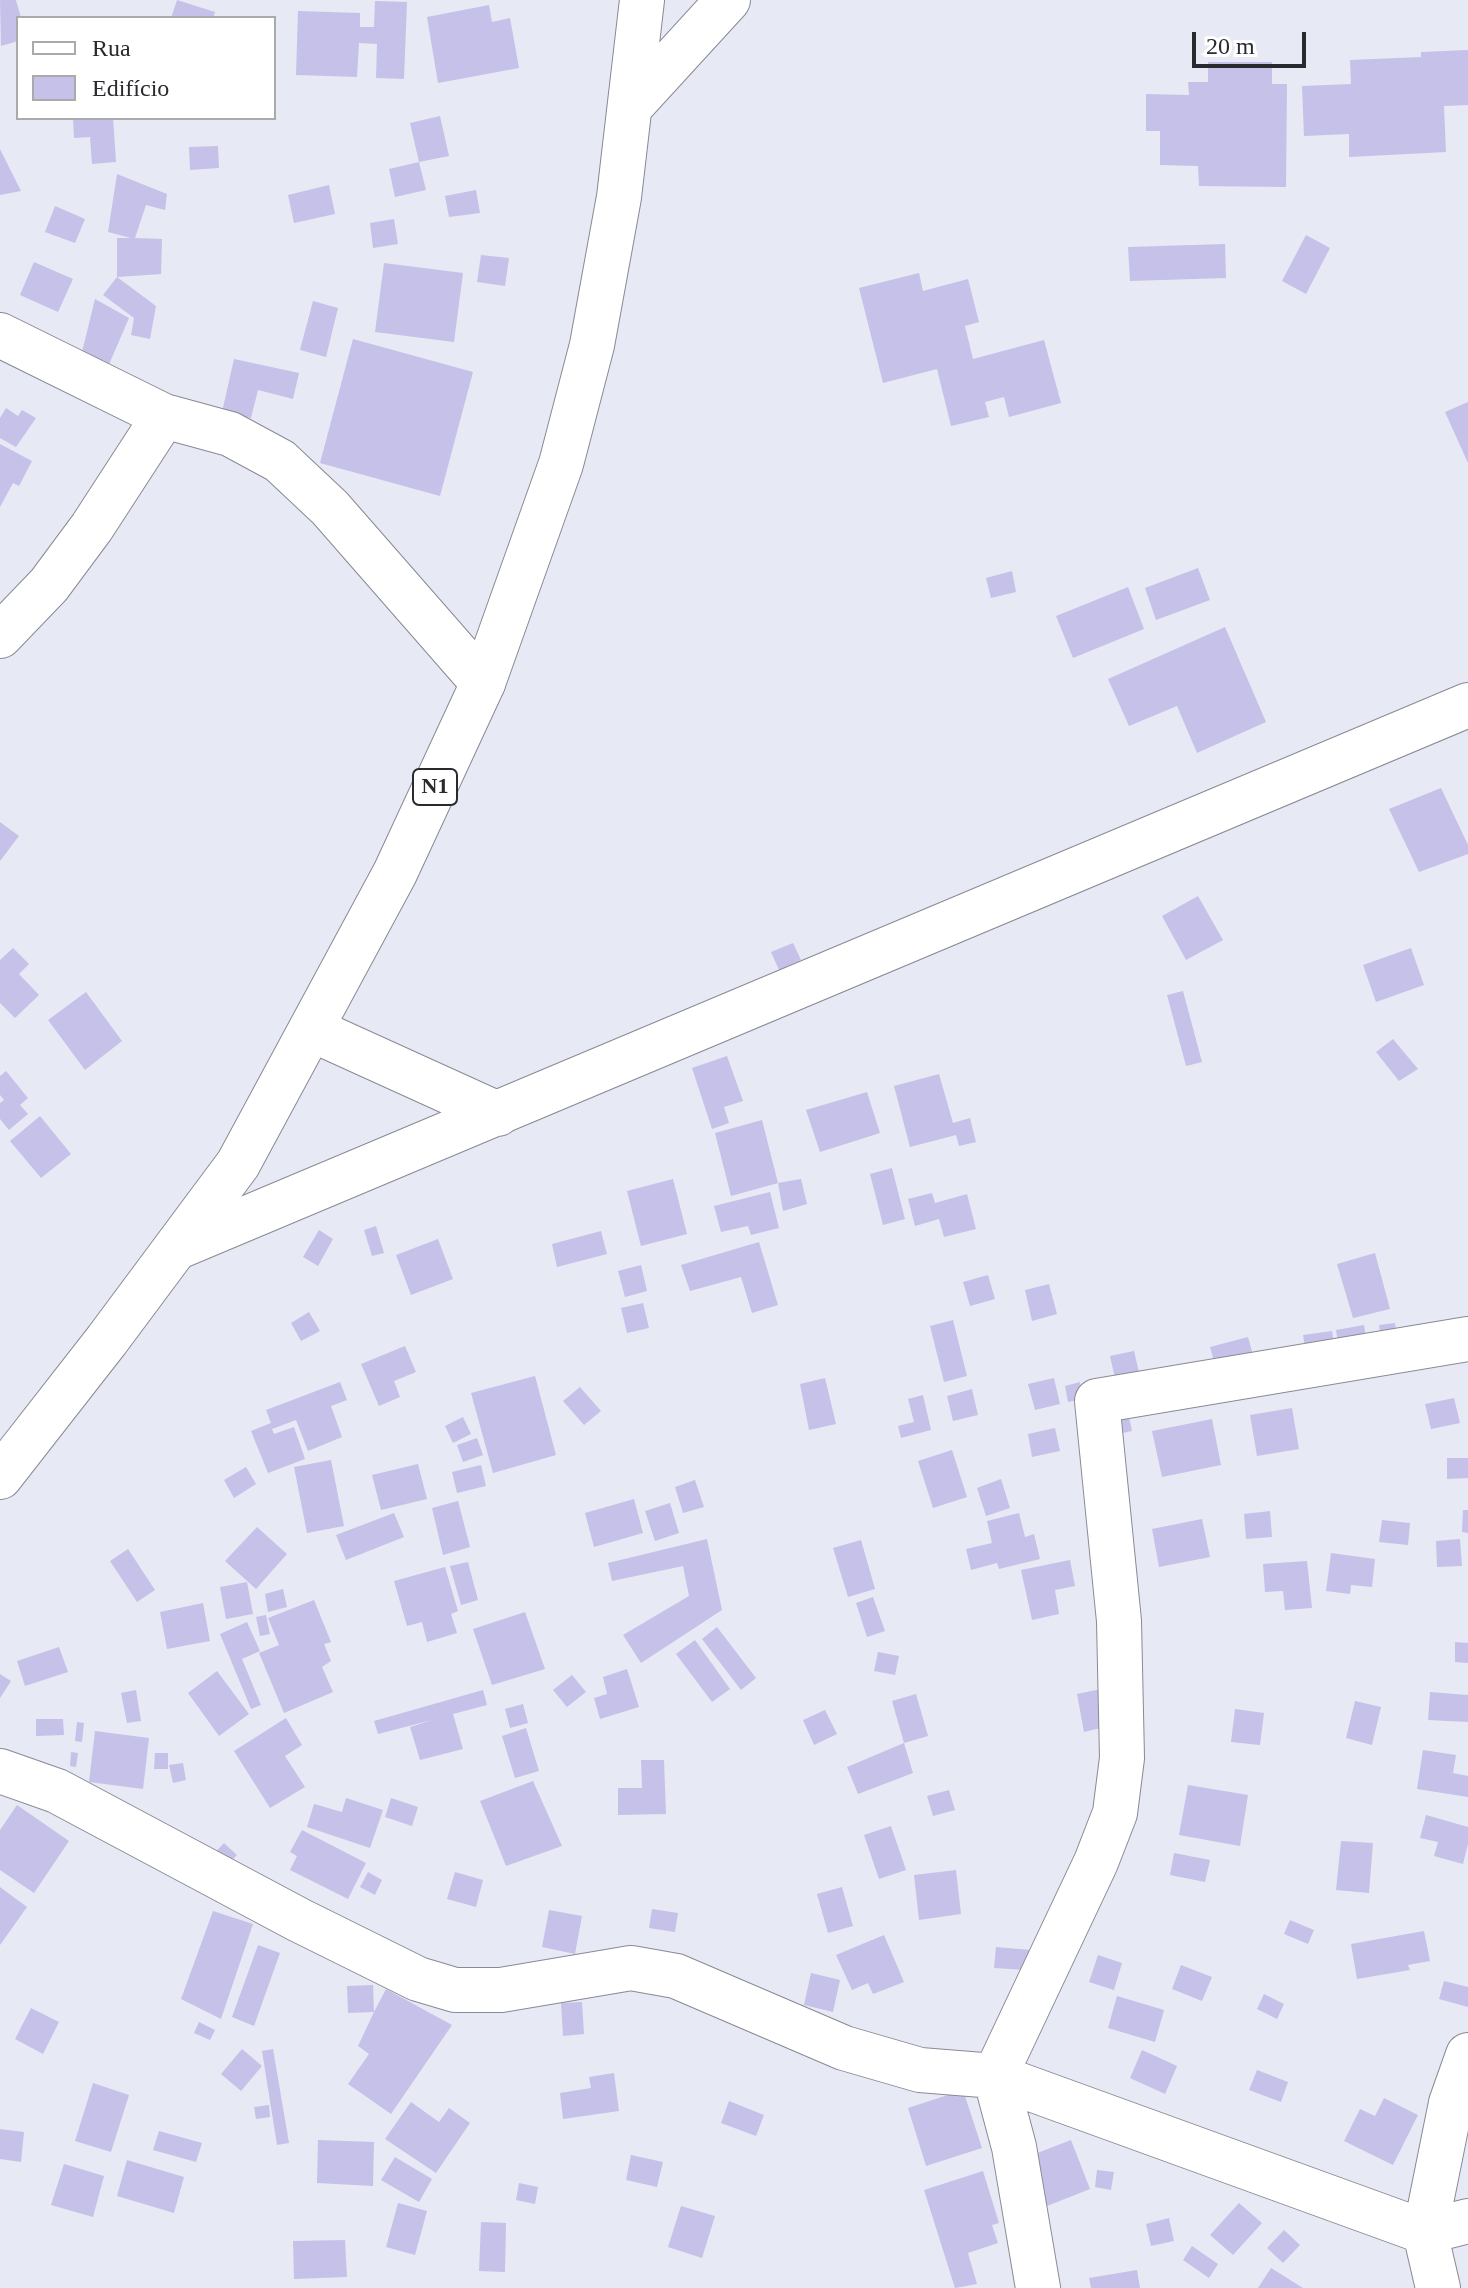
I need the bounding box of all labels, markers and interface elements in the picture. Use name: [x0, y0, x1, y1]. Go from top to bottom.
legend: [16, 16, 276, 120]
scale bar: [1196, 16, 1310, 66]
text: 20 m: [1206, 33, 1255, 59]
text: Rua: [92, 35, 131, 61]
text: Edifício: [92, 75, 169, 101]
road number: N1: [413, 769, 457, 805]

